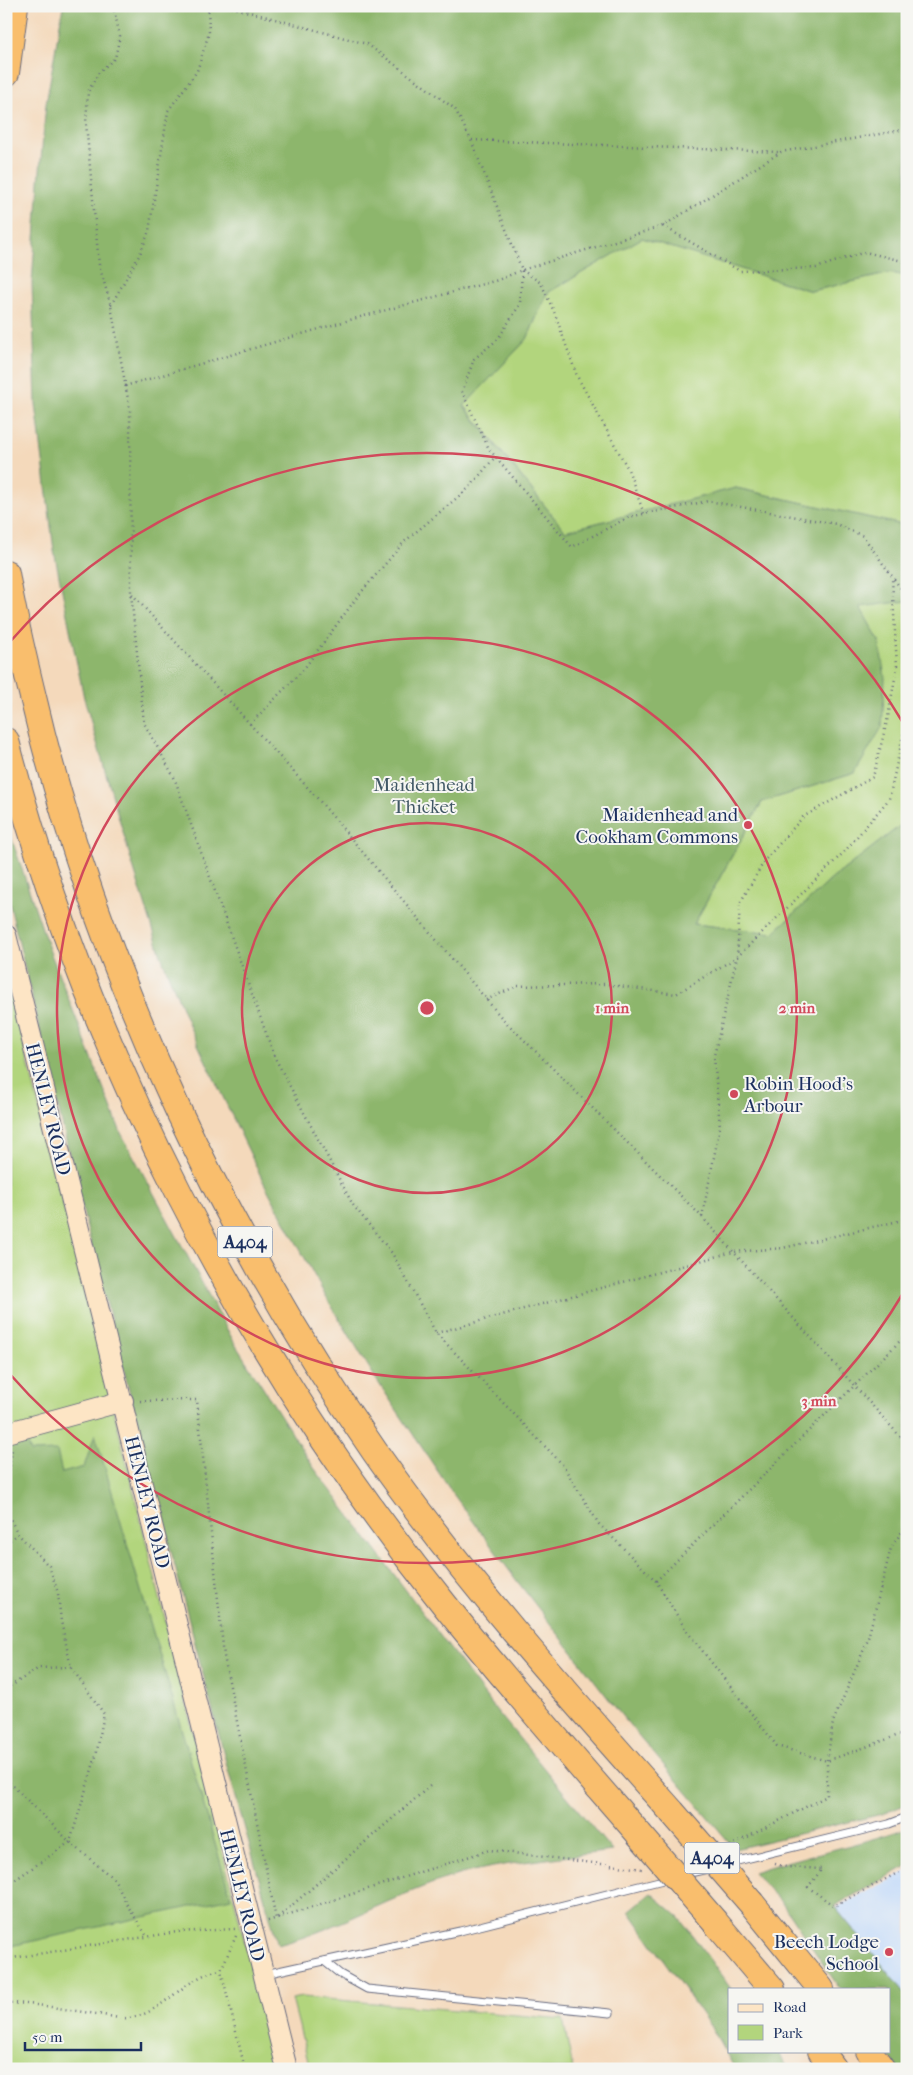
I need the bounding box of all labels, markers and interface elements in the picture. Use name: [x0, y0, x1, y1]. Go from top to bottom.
park label: Maidenhead Thicket: [373, 774, 475, 818]
place label: Maidenhead and Cookham Commons: [576, 804, 739, 848]
marker: Maidenhead and Cookham Commons: [742, 819, 754, 831]
centre of rings: [418, 999, 436, 1017]
text: 1 min: [595, 999, 629, 1017]
text: 2 min: [779, 999, 816, 1017]
street label: HENLEY ROAD: [21, 1041, 75, 1178]
place label: Robin Hood's Arbour: [743, 1073, 853, 1117]
marker: Robin Hood's Arbour: [728, 1088, 740, 1100]
road number: A404: [218, 1226, 272, 1258]
text: 3 min: [802, 1392, 837, 1410]
street label: HENLEY ROAD: [120, 1434, 174, 1571]
street label: HENLEY ROAD: [215, 1827, 269, 1964]
road number: A404: [684, 1842, 740, 1874]
place label: Beech Lodge School: [774, 1931, 879, 1975]
marker: Beech Lodge School: [883, 1946, 895, 1958]
legend: [728, 1988, 890, 2052]
text: Road: [773, 1998, 807, 2016]
scale bar: [25, 2020, 141, 2052]
text: Park: [773, 2024, 803, 2042]
text: 50 m: [32, 2028, 63, 2046]

